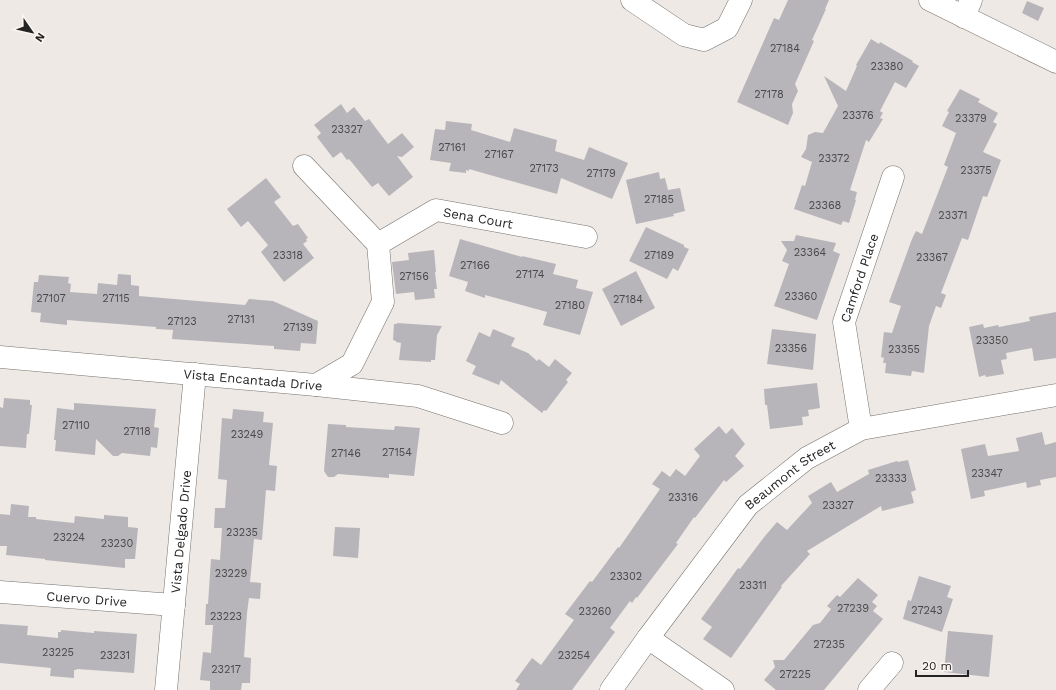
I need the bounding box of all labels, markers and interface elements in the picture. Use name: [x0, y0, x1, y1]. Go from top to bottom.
north arrow: [12, 12, 52, 52]
text: N: [32, 30, 48, 44]
house number: 27184: [770, 42, 800, 55]
house number: 23380: [871, 60, 904, 73]
house number: 27178: [754, 88, 784, 101]
house number: 23376: [842, 109, 874, 122]
house number: 23379: [955, 112, 987, 125]
house number: 23327: [331, 123, 363, 136]
house number: 27161: [438, 141, 466, 154]
house number: 27167: [484, 148, 514, 161]
house number: 23372: [818, 152, 850, 165]
house number: 27173: [529, 162, 559, 175]
house number: 23375: [960, 164, 992, 177]
house number: 27179: [586, 167, 616, 180]
house number: 27185: [644, 193, 674, 206]
house number: 23368: [809, 199, 842, 212]
street label: Sena Court: [442, 204, 515, 231]
house number: 23371: [938, 209, 968, 222]
street label: Camford Place: [837, 231, 881, 324]
house number: 23364: [794, 246, 827, 259]
house number: 23318: [273, 249, 303, 262]
house number: 27189: [644, 249, 674, 262]
house number: 23367: [916, 251, 948, 264]
house number: 27166: [460, 259, 490, 272]
house number: 27174: [516, 268, 545, 281]
house number: 27156: [399, 270, 429, 283]
house number: 23360: [785, 290, 818, 303]
house number: 27107: [36, 292, 66, 305]
house number: 27115: [102, 292, 130, 305]
house number: 27184: [613, 293, 643, 306]
house number: 27180: [555, 299, 585, 312]
house number: 27131: [227, 313, 255, 326]
house number: 27123: [167, 315, 197, 328]
house number: 27139: [283, 321, 313, 334]
house number: 23350: [976, 334, 1008, 347]
house number: 23356: [775, 342, 807, 355]
house number: 23355: [888, 343, 920, 356]
street label: Vista Encantada Drive: [183, 366, 323, 393]
house number: 27110: [62, 419, 90, 432]
house number: 27118: [123, 425, 151, 438]
house number: 23249: [231, 428, 263, 441]
street label: Beaumont Street: [741, 437, 838, 512]
house number: 27154: [382, 446, 412, 459]
house number: 27146: [331, 447, 361, 460]
house number: 23347: [971, 467, 1003, 480]
street label: Vista Delgado Drive: [167, 469, 194, 594]
house number: 23333: [875, 472, 907, 485]
house number: 23316: [668, 491, 698, 504]
house number: 23327: [822, 499, 854, 512]
house number: 23235: [226, 526, 258, 539]
house number: 23224: [53, 531, 85, 544]
house number: 23230: [101, 537, 133, 550]
house number: 23229: [215, 567, 247, 580]
house number: 23302: [610, 570, 642, 583]
house number: 23311: [739, 579, 767, 592]
street label: Cuervo Drive: [46, 588, 128, 609]
house number: 27239: [837, 602, 869, 615]
house number: 27243: [911, 604, 943, 617]
house number: 23260: [579, 605, 612, 618]
house number: 23223: [210, 610, 242, 623]
house number: 27235: [813, 638, 845, 651]
house number: 23225: [42, 646, 74, 659]
house number: 23231: [100, 649, 130, 662]
house number: 23254: [558, 649, 590, 662]
scale bar: [916, 652, 968, 678]
text: 20 m: [922, 659, 952, 673]
house number: 23217: [211, 663, 241, 676]
house number: 27225: [779, 668, 811, 681]

